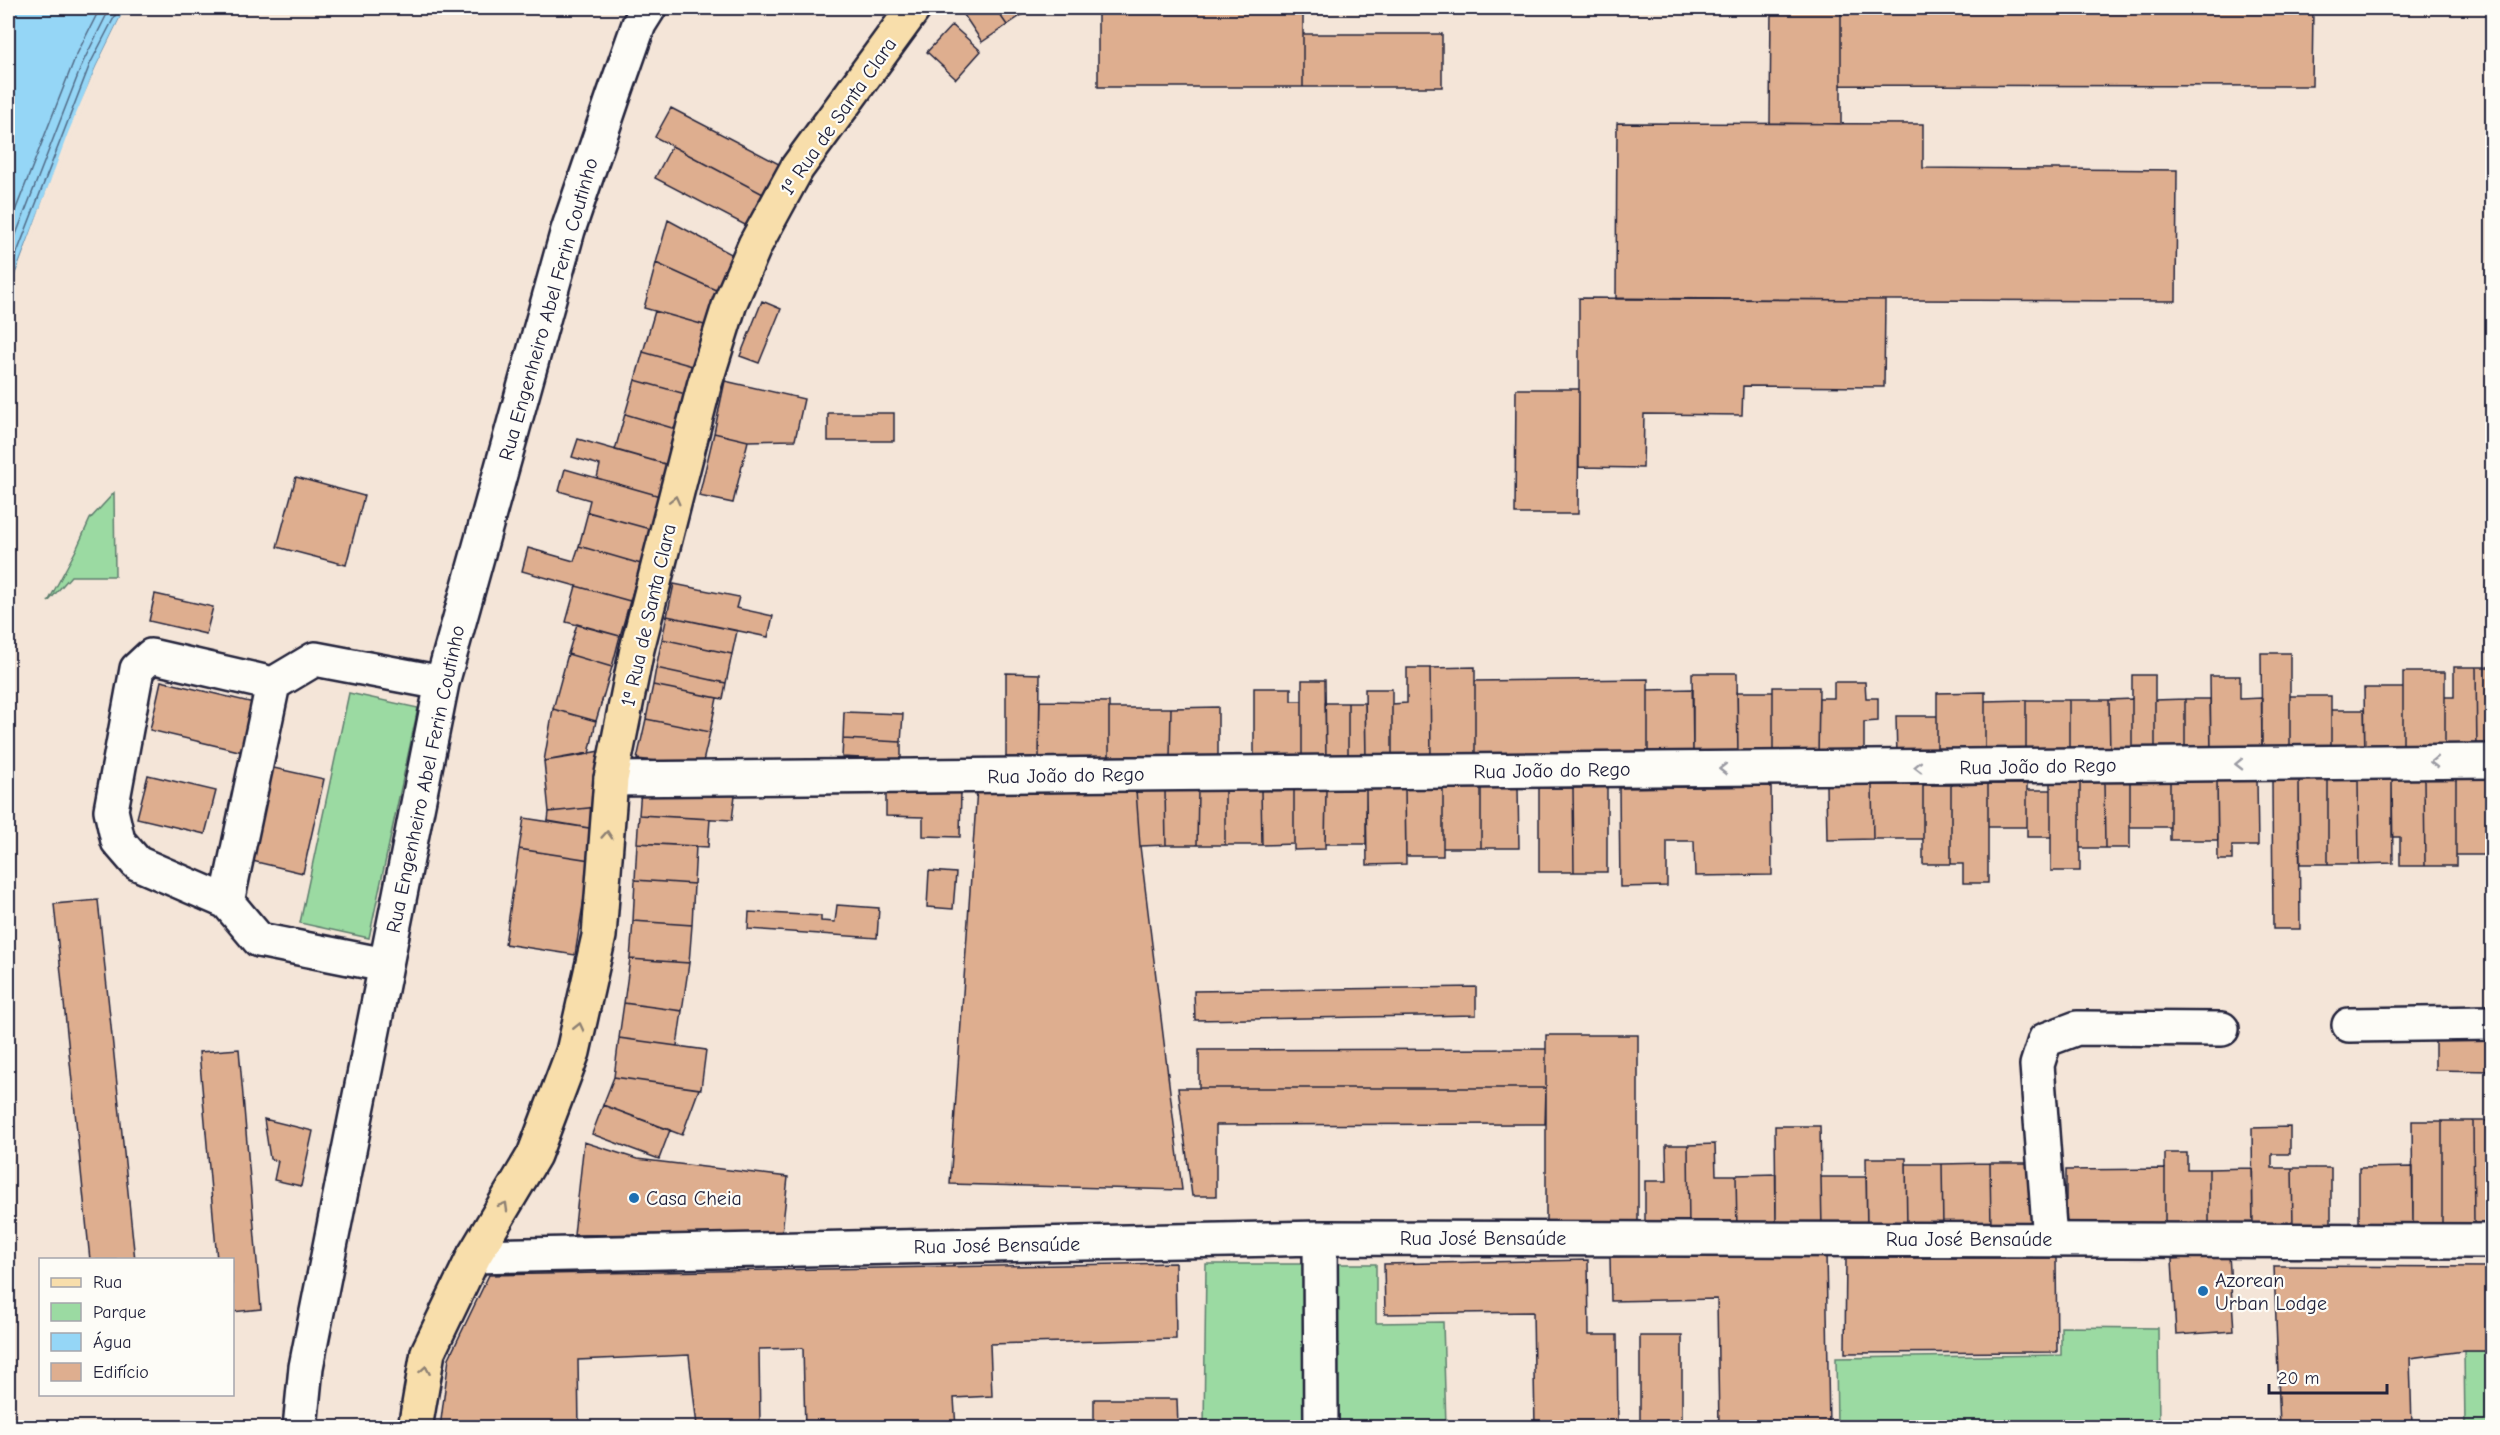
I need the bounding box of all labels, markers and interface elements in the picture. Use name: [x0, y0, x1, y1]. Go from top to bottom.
street label: 1ª Rua de Santa Clara: [776, 33, 901, 199]
street label: Rua Engenheiro Abel Ferin Coutinho: [494, 155, 603, 463]
one-way arrow: [668, 495, 680, 506]
street label: 1ª Rua de Santa Clara: [616, 522, 681, 709]
street label: Rua Engenheiro Abel Ferin Coutinho: [382, 623, 469, 935]
street label: Rua João do Rego: [1959, 754, 2117, 779]
one-way arrow: [2430, 756, 2439, 768]
street label: Rua João do Rego: [1473, 758, 1631, 783]
one-way arrow: [2235, 758, 2244, 770]
one-way arrow: [1914, 761, 1923, 773]
one-way arrow: [1719, 762, 1728, 775]
street label: Rua João do Rego: [987, 763, 1145, 788]
one-way arrow: [600, 830, 613, 839]
one-way arrow: [572, 1022, 585, 1032]
place label: Casa Cheia: [646, 1187, 742, 1210]
marker: Casa Cheia: [627, 1191, 641, 1205]
one-way arrow: [497, 1202, 508, 1212]
street label: Rua José Bensaúde: [1400, 1227, 1566, 1250]
street label: Rua José Bensaúde: [1886, 1228, 2052, 1251]
street label: Rua José Bensaúde: [914, 1233, 1080, 1258]
legend: [39, 1258, 234, 1396]
place label: Azorean Urban Lodge: [2215, 1269, 2327, 1315]
text: Rua: [93, 1272, 122, 1293]
marker: Azorean Urban Lodge: [2196, 1284, 2210, 1298]
text: Parque: [93, 1302, 146, 1323]
text: Água: [93, 1331, 131, 1353]
scale bar: [2269, 1357, 2388, 1395]
text: Edifício: [93, 1362, 149, 1383]
one-way arrow: [418, 1365, 431, 1375]
text: 20 m: [2278, 1368, 2319, 1389]

